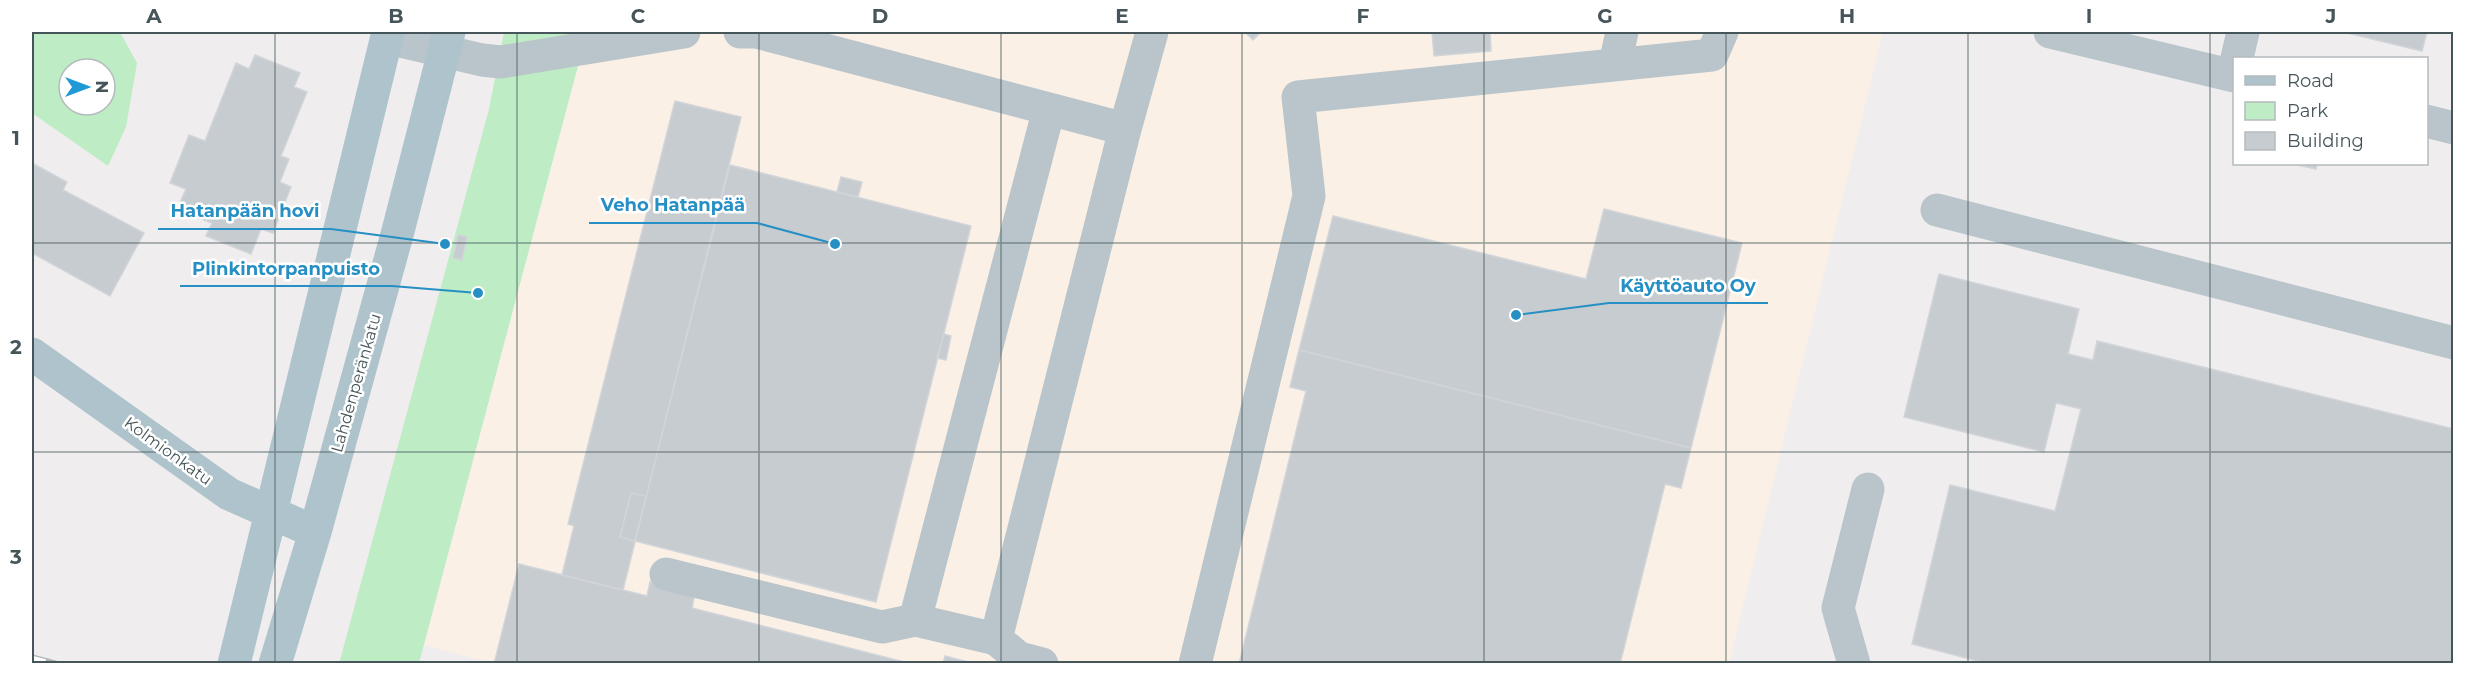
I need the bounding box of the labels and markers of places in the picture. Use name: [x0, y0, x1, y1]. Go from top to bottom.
callout: Veho Hatanpää: [589, 187, 757, 223]
callout: Hatanpään hovi: [158, 193, 331, 229]
callout: Plinkintorpanpuisto: [180, 250, 392, 286]
callout: Käyttöauto Oy: [1609, 267, 1768, 303]

